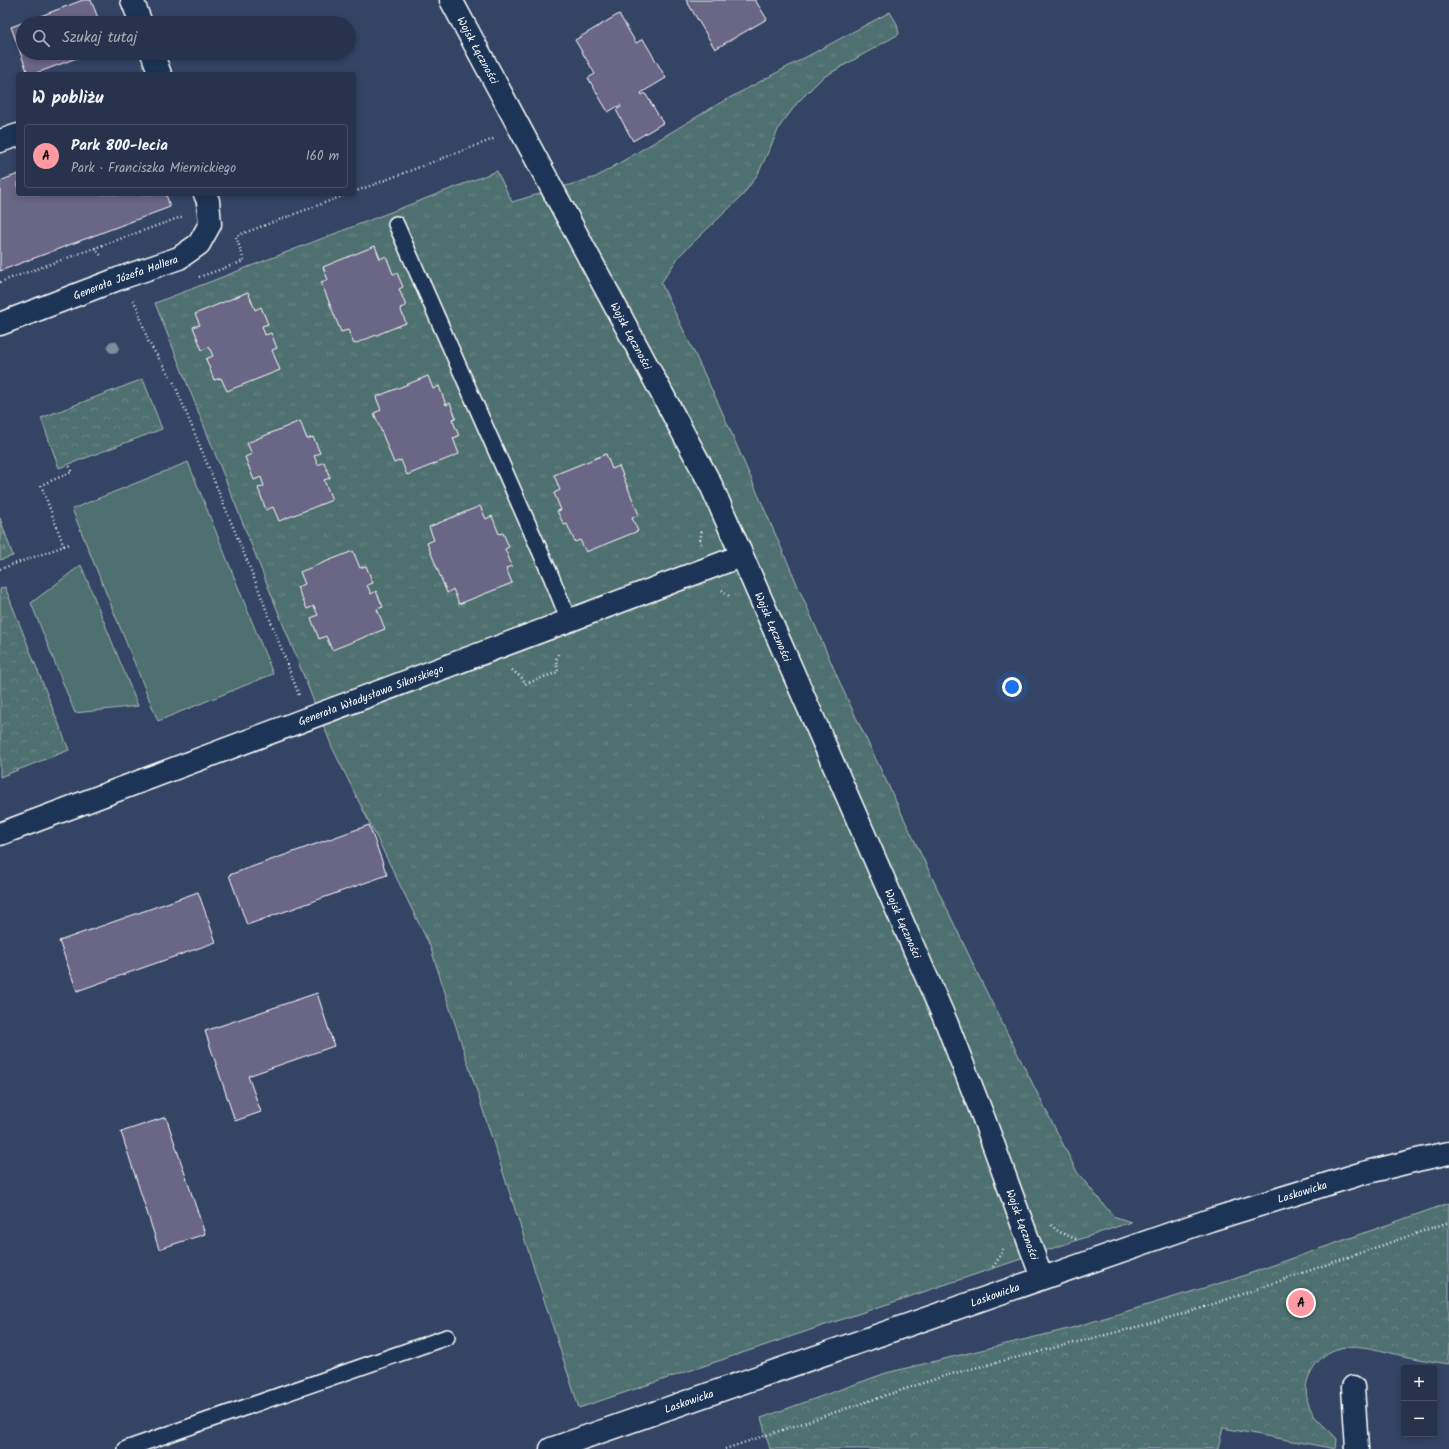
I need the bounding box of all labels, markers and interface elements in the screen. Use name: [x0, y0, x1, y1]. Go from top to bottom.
street label: Wojsk Łączności: [452, 14, 503, 88]
search box: [16, 16, 356, 60]
text: Szukaj tutaj: [62, 26, 137, 50]
icon: search: [30, 27, 52, 49]
text: W pobliżu: [32, 85, 103, 112]
text: Park 800-lecia: [71, 134, 168, 158]
text: A: [42, 146, 50, 167]
text: 160 m: [306, 146, 339, 167]
text: Park · Franciszka Miernickiego: [71, 158, 236, 179]
street label: Generała Józefa Hallera: [71, 251, 181, 305]
street label: Wojsk Łączności: [605, 299, 656, 374]
street label: Wojsk Łączności: [749, 589, 795, 665]
street label: Generała Władysława Sikorskiego: [296, 660, 446, 731]
your location: [1002, 677, 1022, 697]
street label: Wojsk Łączności: [879, 886, 925, 962]
street label: Laskowicka: [1275, 1177, 1330, 1209]
street label: Wojsk Łączności: [1000, 1187, 1043, 1263]
street label: Laskowicka: [968, 1279, 1022, 1313]
pin: A: [1288, 1288, 1314, 1318]
map controls: [1401, 1365, 1437, 1437]
button: +: [1401, 1365, 1437, 1401]
street label: Laskowicka: [662, 1385, 716, 1419]
button: −: [1401, 1401, 1437, 1437]

